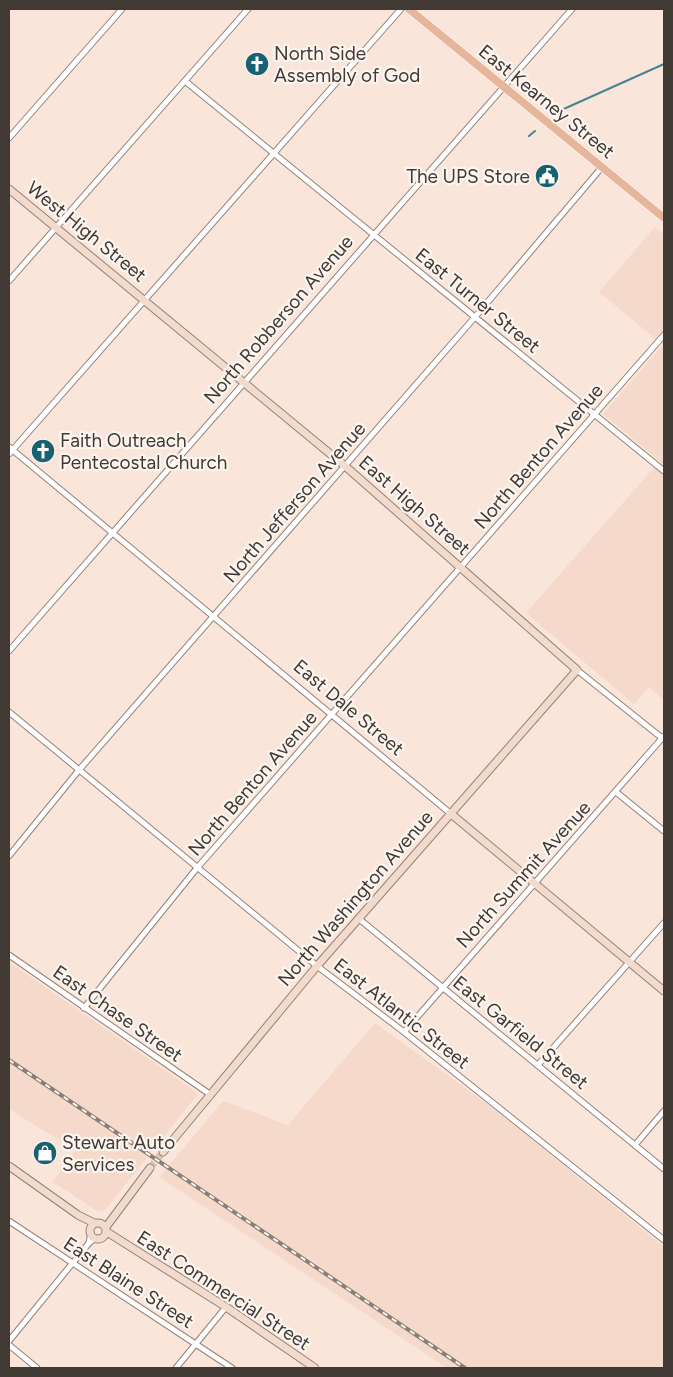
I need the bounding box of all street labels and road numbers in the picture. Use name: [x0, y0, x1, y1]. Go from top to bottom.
street label: East Kearney Street: [474, 40, 619, 163]
street label: West High Street: [22, 176, 151, 287]
street label: North Robberson Avenue: [199, 230, 358, 408]
street label: East Turner Street: [411, 243, 545, 358]
street label: North Benton Avenue: [469, 379, 608, 534]
street label: North Jefferson Avenue: [218, 417, 370, 587]
street label: East High Street: [354, 451, 475, 560]
street label: East Dale Street: [289, 655, 409, 760]
street label: North Benton Avenue: [183, 706, 322, 861]
street label: North Summit Avenue: [451, 796, 595, 953]
street label: North Washington Avenue: [273, 806, 438, 991]
street label: East Atlantic Street: [329, 953, 474, 1074]
street label: East Chase Street: [49, 960, 187, 1067]
street label: East Garfield Street: [448, 971, 593, 1094]
street label: East Commercial Street: [133, 1226, 315, 1355]
street label: East Blaine Street: [59, 1232, 198, 1333]

